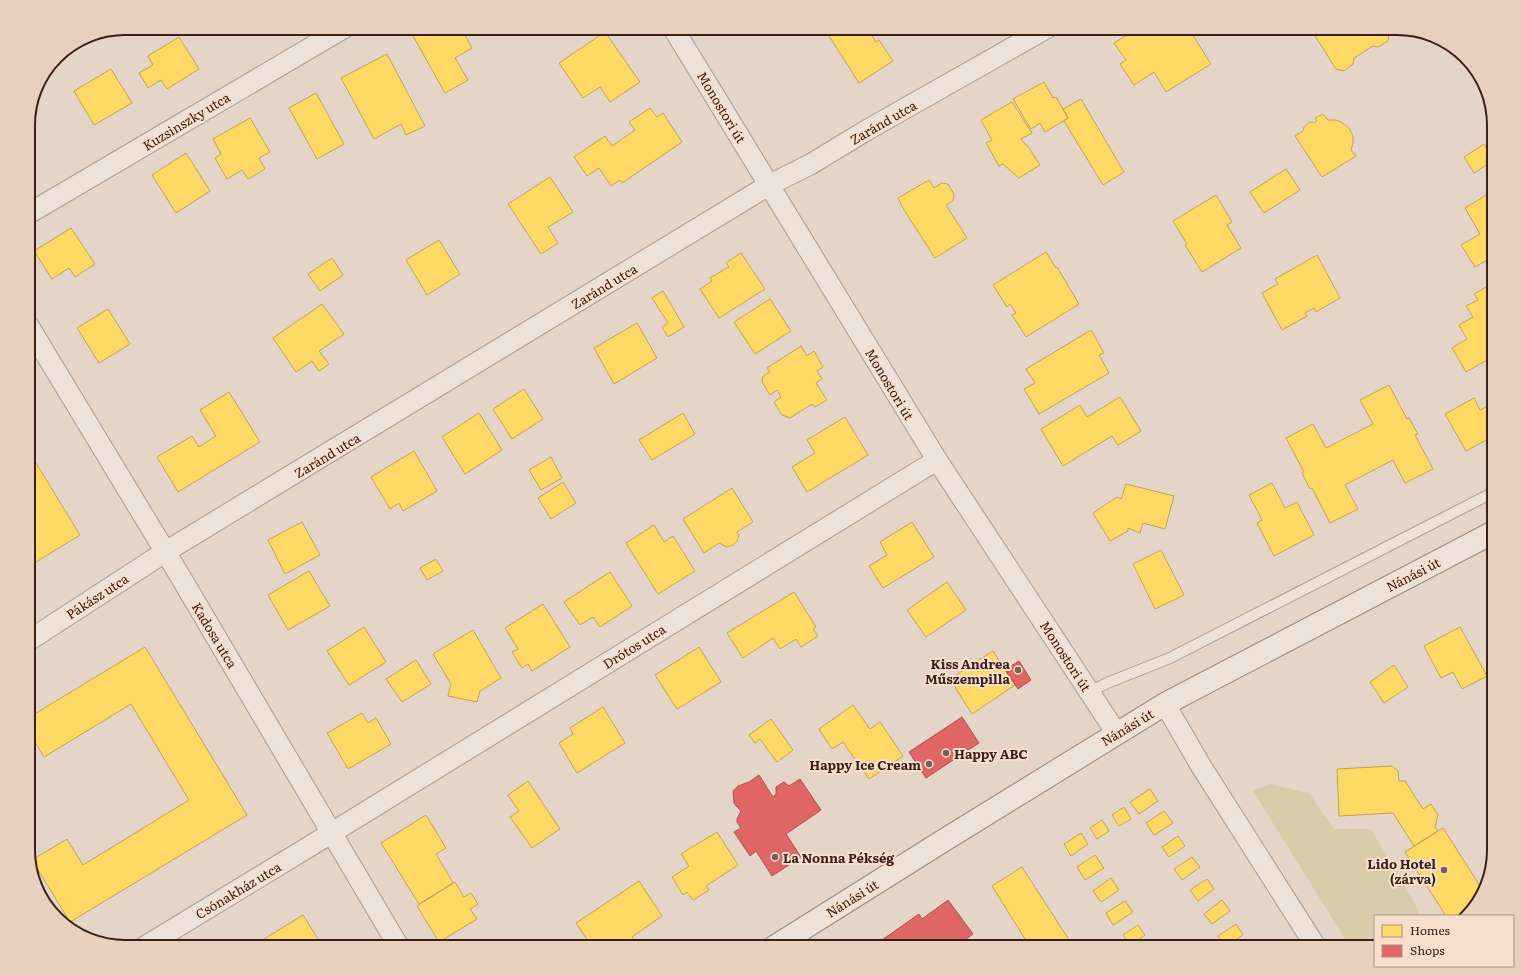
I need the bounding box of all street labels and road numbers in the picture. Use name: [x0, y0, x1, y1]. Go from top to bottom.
street label: Monostori út: [693, 67, 751, 147]
street label: Kuzsinszky utca: [139, 87, 233, 155]
street label: Zaránd utca: [846, 95, 920, 149]
street label: Zaránd utca: [567, 259, 641, 313]
street label: Monostori út: [861, 344, 919, 424]
street label: Zaránd utca: [290, 428, 364, 482]
street label: Nánási út: [1383, 552, 1444, 596]
street label: Pákász utca: [62, 569, 132, 623]
street label: Kadosa utca: [188, 598, 242, 672]
street label: Monostori út: [1036, 617, 1096, 696]
street label: Drótos utca: [599, 619, 669, 673]
street label: Nánási út: [1097, 703, 1158, 750]
street label: Csónakház utca: [192, 857, 284, 923]
street label: Nánási út: [822, 874, 882, 922]

